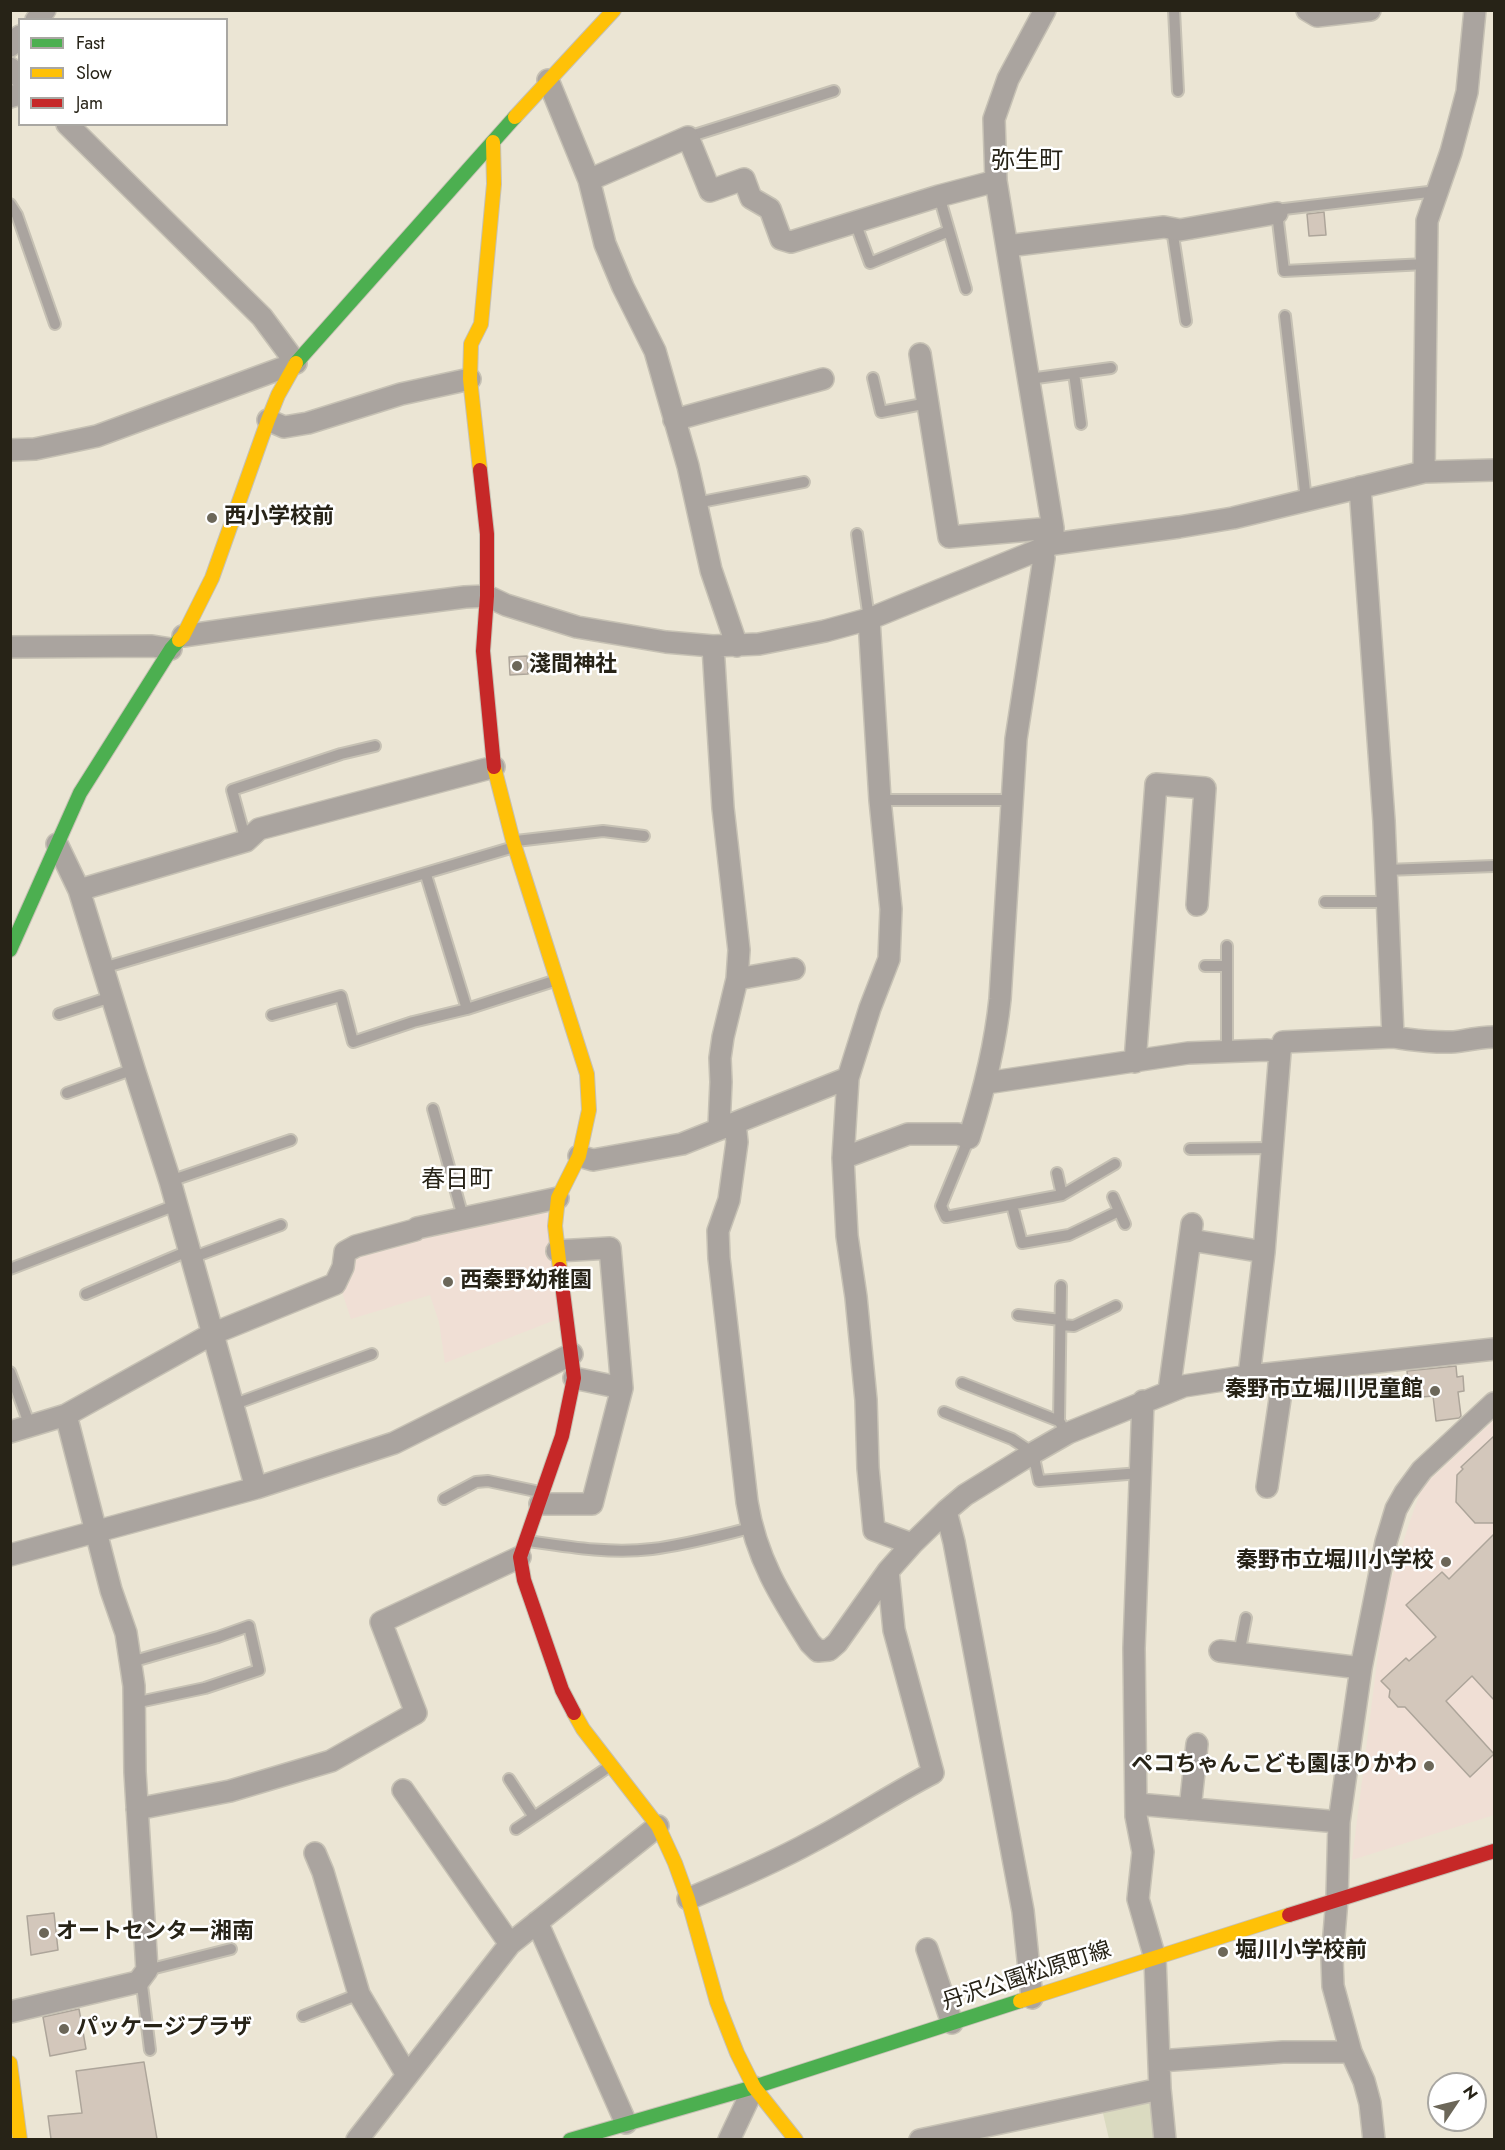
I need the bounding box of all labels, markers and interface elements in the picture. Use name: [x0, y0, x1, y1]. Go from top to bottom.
legend: [18, 18, 228, 126]
text: Fast: [76, 30, 105, 56]
text: Slow: [76, 60, 112, 86]
text: Jam: [76, 90, 103, 116]
district label: 弥生町: [991, 148, 1063, 176]
place label: 西小学校前: [224, 505, 334, 531]
marker: 西小学校前: [205, 511, 219, 525]
place label: 淺間神社: [529, 653, 617, 679]
marker: 淺間神社: [510, 659, 524, 673]
district label: 春日町: [421, 1167, 493, 1195]
place label: 西秦野幼稚園: [460, 1269, 592, 1295]
marker: 西秦野幼稚園: [441, 1275, 455, 1289]
place label: 秦野市立堀川児童館: [1225, 1378, 1423, 1404]
marker: 秦野市立堀川児童館: [1428, 1384, 1442, 1398]
place label: 秦野市立堀川小学校: [1236, 1549, 1434, 1575]
marker: 秦野市立堀川小学校: [1439, 1555, 1453, 1569]
place label: ペコちゃんこども園ほりかわ: [1131, 1753, 1417, 1779]
marker: ペコちゃんこども園ほりかわ: [1422, 1759, 1436, 1773]
place label: オートセンター湘南: [56, 1920, 254, 1946]
marker: オートセンター湘南: [37, 1926, 51, 1940]
street label: 丹沢公園松原町線: [939, 1937, 1115, 2017]
place label: 堀川小学校前: [1235, 1939, 1367, 1965]
marker: 堀川小学校前: [1216, 1945, 1230, 1959]
place label: パッケージプラザ: [76, 2016, 252, 2042]
marker: パッケージプラザ: [57, 2022, 71, 2036]
north arrow: [1427, 2072, 1487, 2132]
text: N: [1457, 2081, 1484, 2104]

